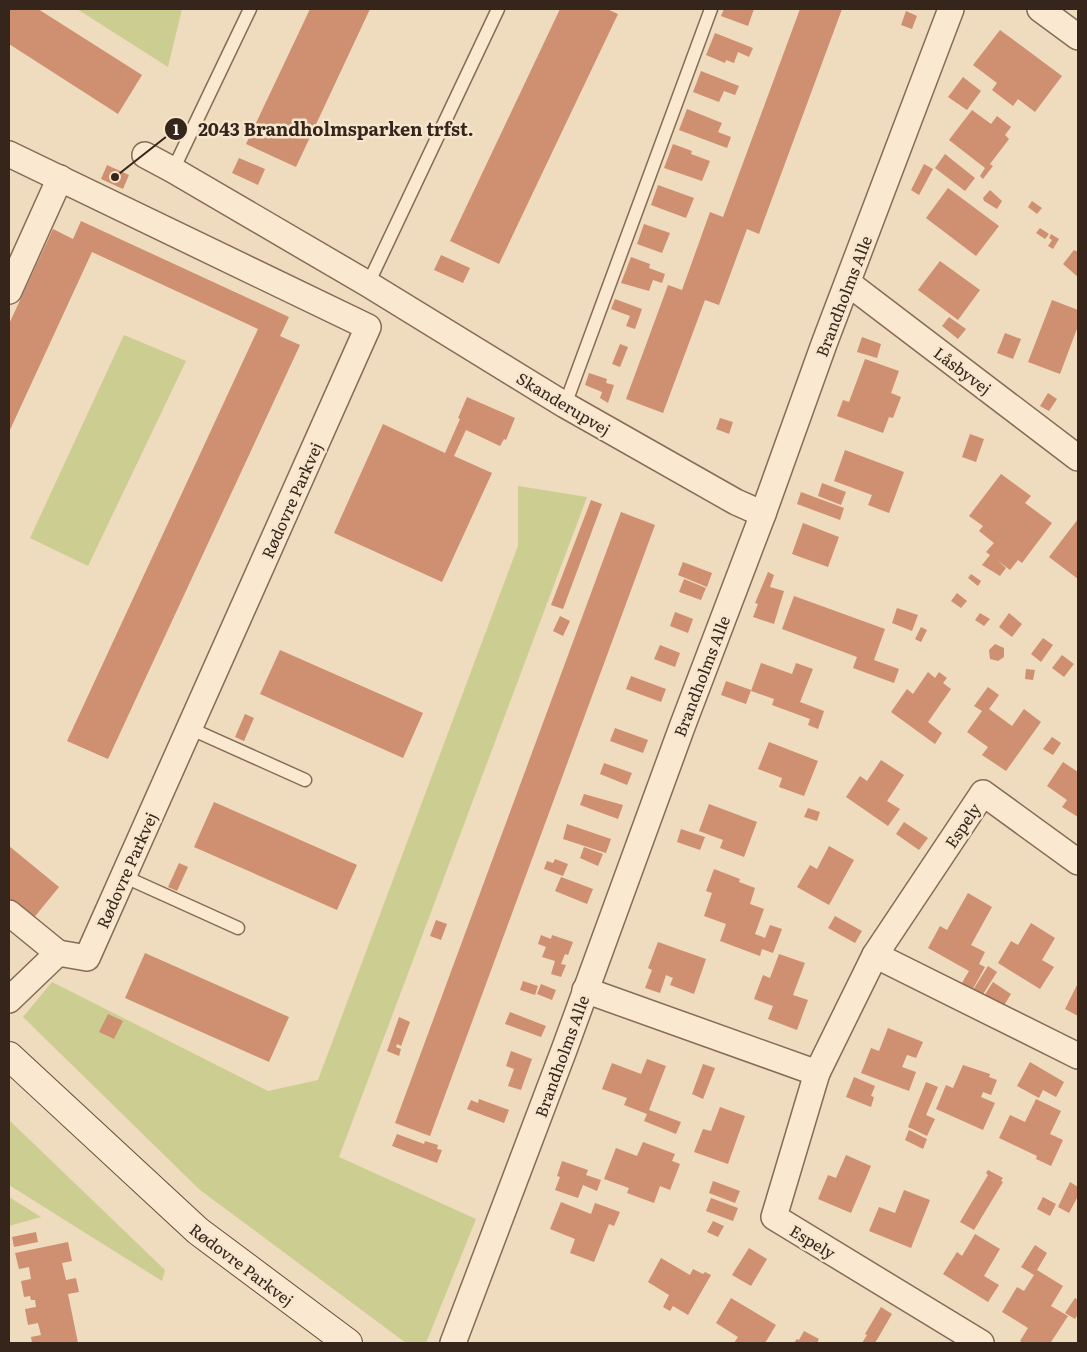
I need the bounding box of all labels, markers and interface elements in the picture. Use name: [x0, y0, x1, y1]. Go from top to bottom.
callout: 2043 Brandholmsparken trfst.: [163, 113, 484, 146]
text: 2043 Brandholmsparken trfst.: [198, 115, 474, 142]
text: 1: [173, 117, 179, 140]
street label: Brandholms Alle: [809, 232, 877, 360]
street label: Låsbyvej: [929, 340, 997, 400]
street label: Skanderupvej: [513, 365, 615, 441]
street label: Rødovre Parkvej: [255, 438, 327, 562]
street label: Brandholms Alle: [667, 612, 735, 740]
street label: Espely: [938, 797, 986, 852]
street label: Rødovre Parkvej: [90, 808, 162, 932]
street label: Brandholms Alle: [528, 992, 594, 1120]
street label: Rødovre Parkvej: [185, 1217, 299, 1311]
street label: Espely: [786, 1218, 841, 1264]

